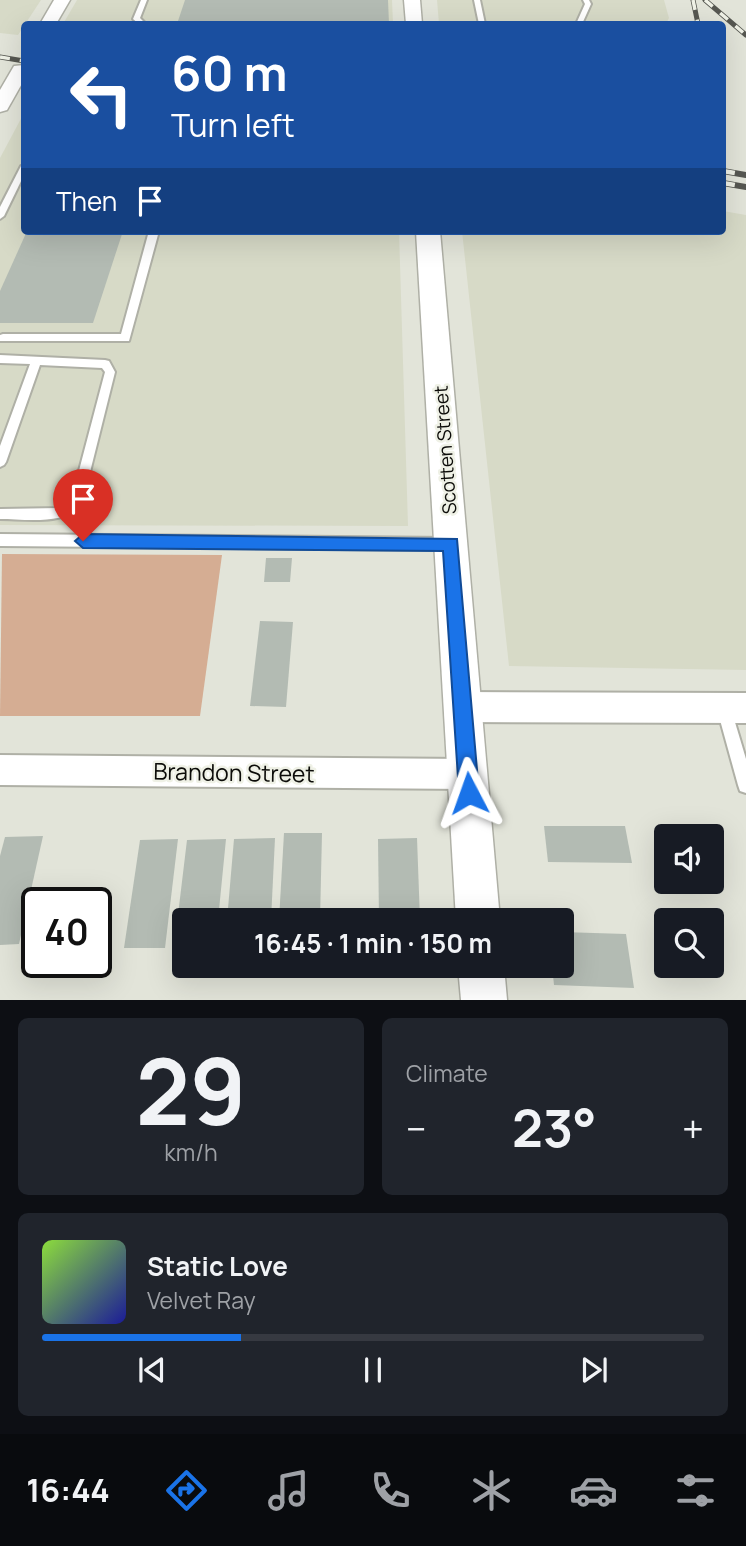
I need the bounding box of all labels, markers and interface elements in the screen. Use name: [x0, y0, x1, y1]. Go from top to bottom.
text: 60 m: [171, 39, 288, 106]
icon: left: [56, 49, 147, 140]
text: Turn left: [171, 103, 295, 147]
icon: arrive: [131, 182, 169, 220]
text: Then: [56, 183, 117, 219]
street label: Scotten Street: [428, 385, 462, 515]
pin: [53, 469, 113, 541]
icon: arrive: [64, 480, 102, 518]
street label: Brandon Street: [153, 755, 315, 789]
position arrow: [432, 756, 506, 830]
map controls: [654, 824, 724, 978]
button: sound: [654, 824, 724, 894]
speed limit sign: 40: [21, 887, 112, 978]
button: search: [654, 908, 724, 978]
text: 16:45 · 1 min · 150 m: [254, 925, 492, 961]
text: 29: [136, 1028, 246, 1152]
text: Climate: [406, 1057, 488, 1089]
text: 23°: [512, 1092, 597, 1163]
text: −: [406, 1102, 427, 1154]
text: +: [682, 1102, 704, 1154]
text: km/h: [164, 1136, 218, 1168]
text: Static Love: [147, 1248, 288, 1284]
text: Velvet Ray: [147, 1284, 256, 1316]
icon: previous: [133, 1351, 171, 1389]
icon: pause: [354, 1351, 392, 1389]
icon: next: [575, 1351, 613, 1389]
icon: directions: [162, 1466, 211, 1515]
icon: music: [264, 1466, 313, 1515]
icon: phone: [366, 1466, 415, 1515]
icon: climate: [467, 1466, 516, 1515]
icon: car: [569, 1466, 618, 1515]
icon: filters: [671, 1466, 720, 1515]
text: 16:44: [26, 1468, 110, 1512]

